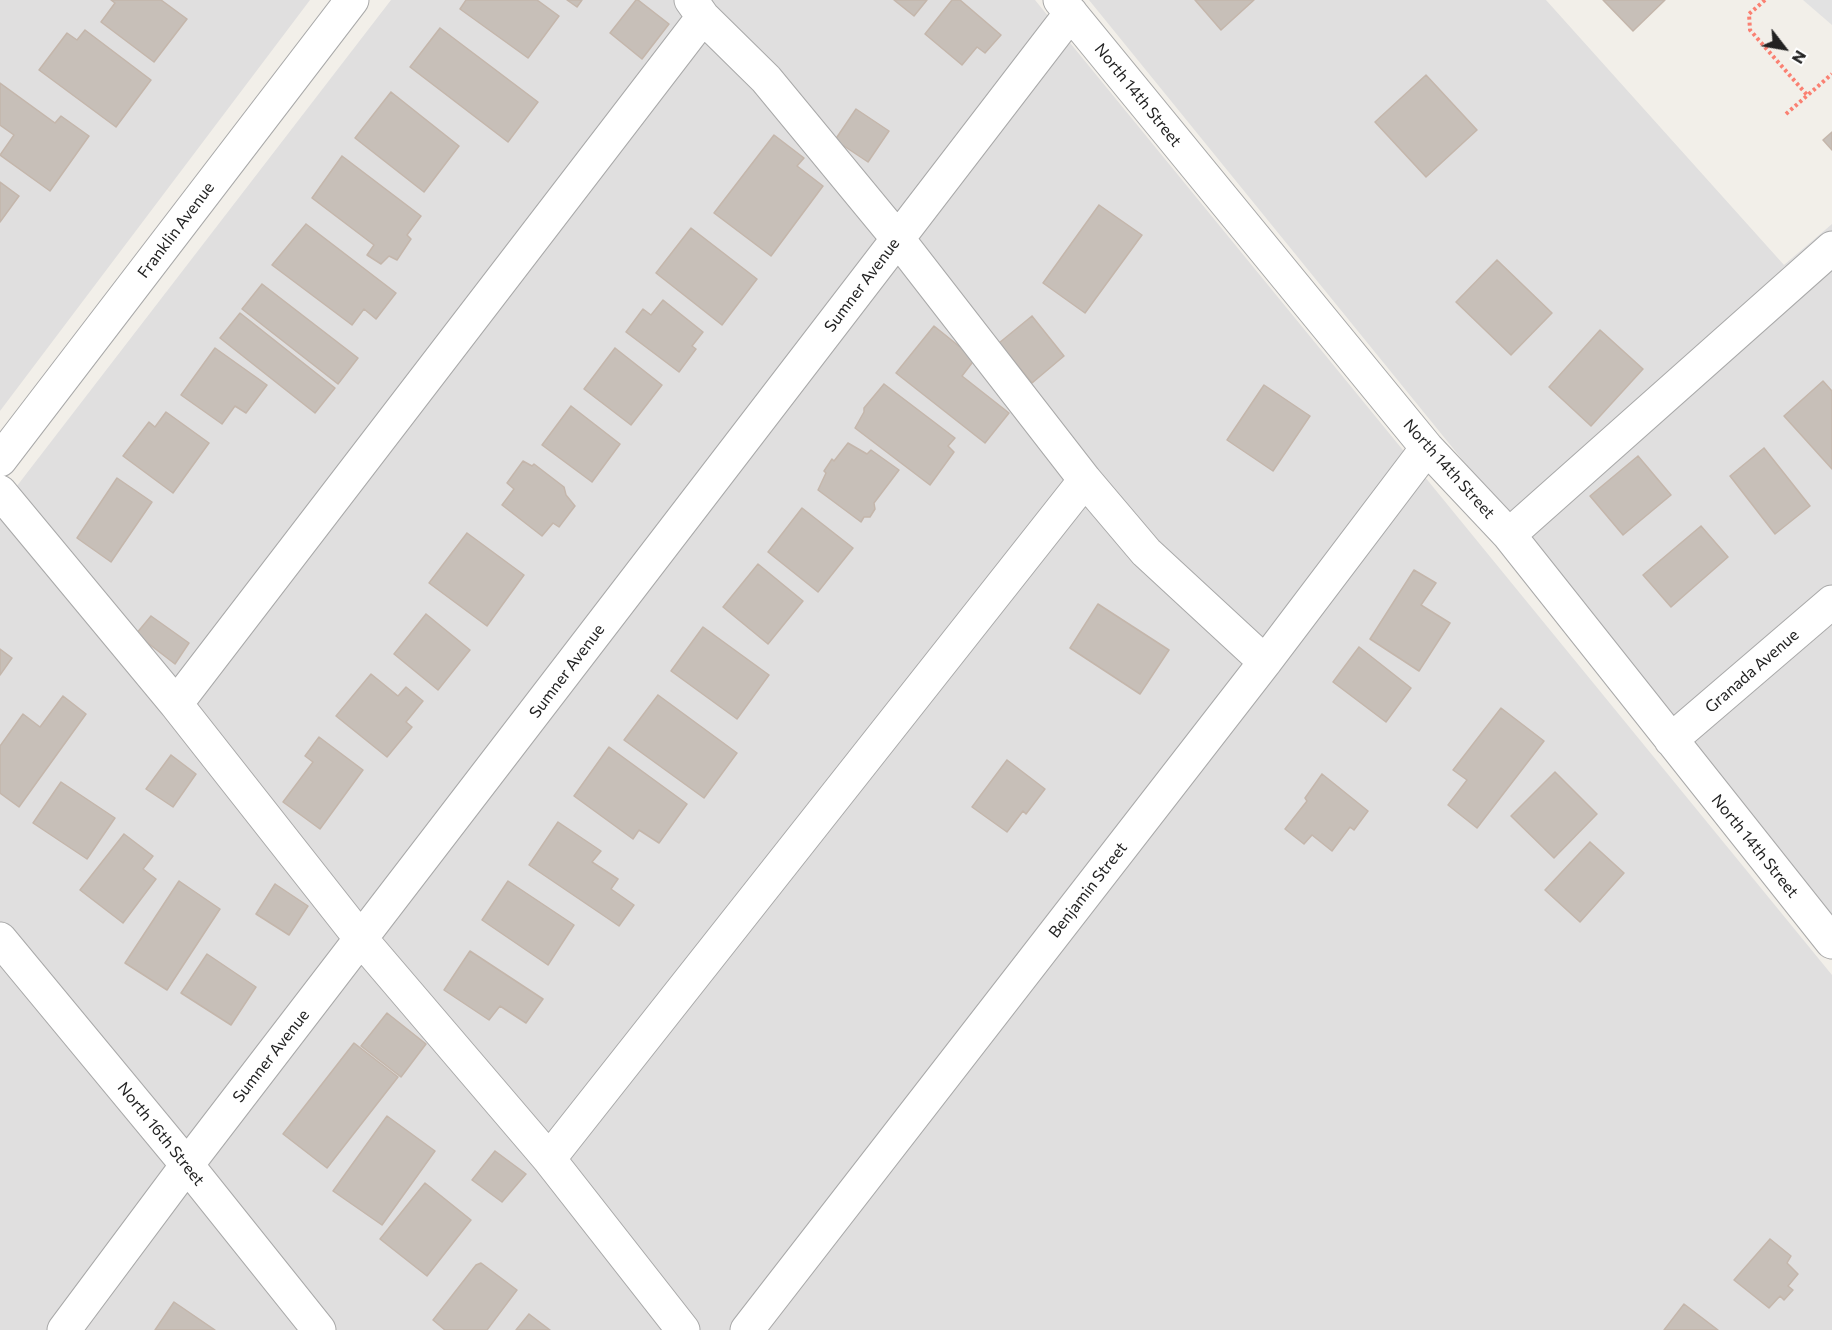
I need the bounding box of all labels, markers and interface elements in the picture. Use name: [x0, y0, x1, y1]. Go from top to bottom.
north arrow: [1754, 18, 1814, 78]
street label: North 14th Street: [1090, 40, 1186, 150]
text: N: [1789, 47, 1811, 68]
street label: Franklin Avenue: [134, 178, 218, 282]
street label: Sumner Avenue: [820, 234, 904, 336]
street label: North 14th Street: [1399, 415, 1499, 523]
street label: Sumner Avenue: [525, 620, 609, 722]
street label: Granada Avenue: [1701, 625, 1803, 717]
street label: North 14th Street: [1707, 791, 1803, 901]
street label: Benjamin Street: [1045, 838, 1131, 942]
street label: Sumner Avenue: [229, 1006, 313, 1106]
street label: North 16th Street: [113, 1078, 209, 1190]

